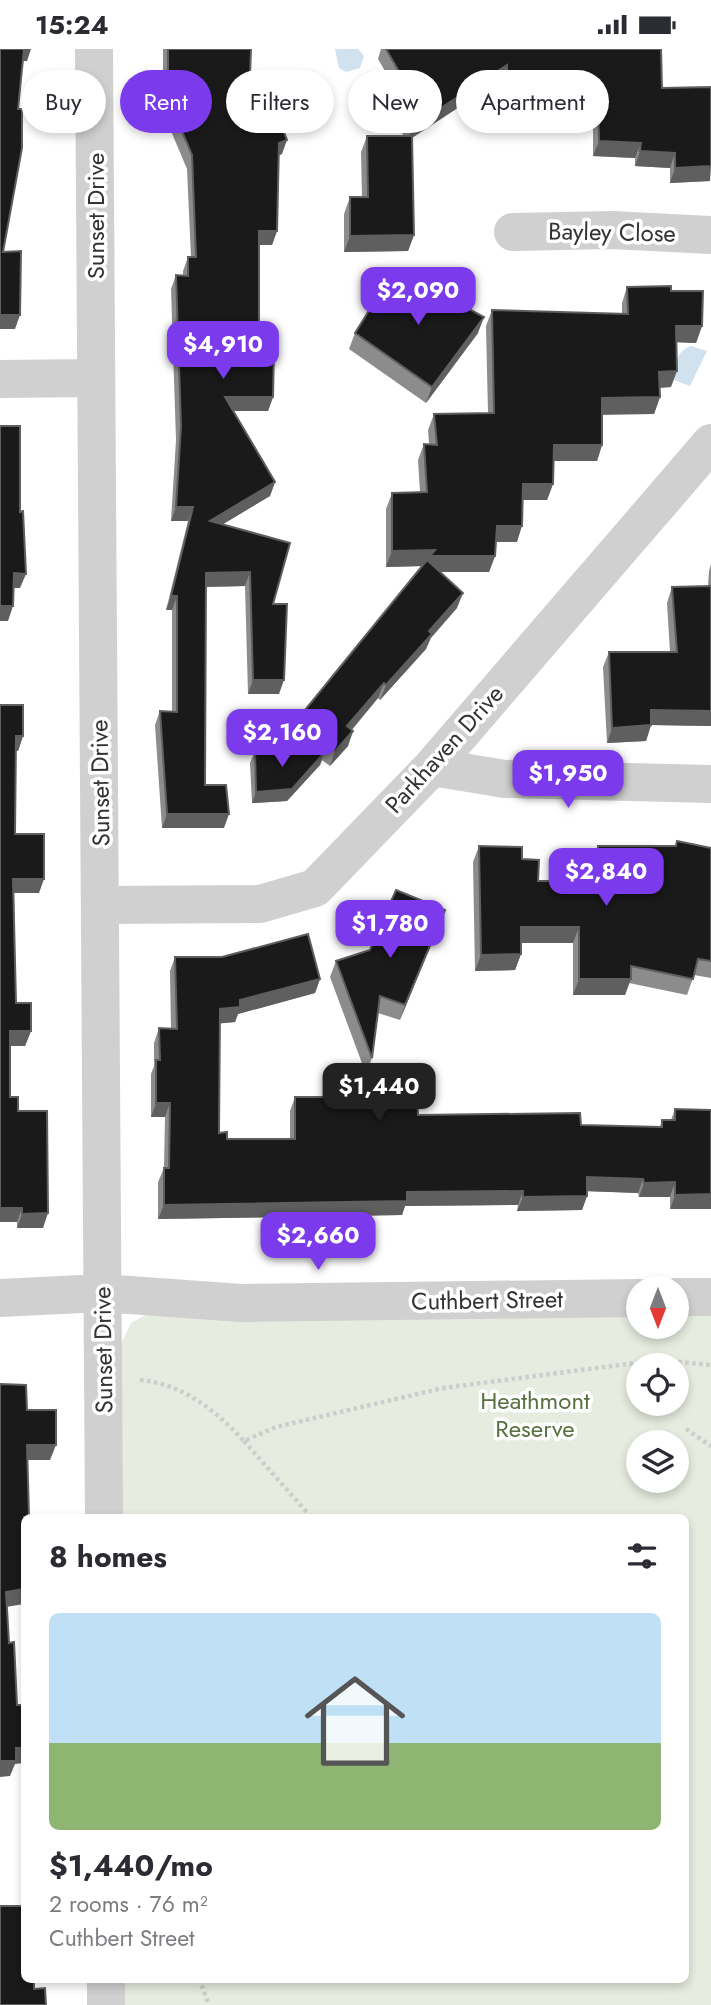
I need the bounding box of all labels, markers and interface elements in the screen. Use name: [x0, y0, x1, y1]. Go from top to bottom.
text: 15:24: [35, 6, 109, 44]
chip: Buy: [21, 70, 106, 133]
chip: Rent: [120, 70, 212, 133]
chip: Filters: [226, 70, 334, 133]
chip: New: [348, 70, 442, 133]
chip: Apartment: [456, 70, 609, 133]
street label: Sunset Drive: [78, 153, 113, 279]
street label: Bayley Close: [548, 213, 676, 251]
pin: $2,090: [361, 267, 475, 327]
text: $2,090: [377, 273, 459, 307]
pin: $4,910: [166, 321, 280, 381]
text: $4,910: [183, 327, 263, 361]
street label: Parkhaven Drive: [377, 677, 511, 821]
pin: $2,160: [225, 709, 339, 769]
text: $2,160: [242, 715, 322, 749]
street label: Sunset Drive: [81, 719, 119, 847]
pin: $1,950: [511, 751, 625, 810]
text: $1,950: [529, 756, 607, 790]
pin: $2,840: [549, 849, 663, 908]
text: $2,840: [565, 854, 647, 888]
pin: $1,780: [333, 901, 447, 960]
text: $1,780: [352, 906, 428, 940]
pin: $1,440: [322, 1063, 436, 1123]
text: $1,440: [339, 1069, 419, 1103]
pin: $2,660: [261, 1213, 375, 1272]
text: $2,660: [277, 1218, 359, 1252]
north arrow: [626, 1276, 690, 1339]
map controls: [626, 1276, 689, 1493]
street label: Cuthbert Street: [411, 1281, 563, 1319]
street label: Sunset Drive: [84, 1286, 122, 1414]
button: locate: [626, 1353, 689, 1416]
park label: Heathmont Reserve: [480, 1383, 590, 1446]
button: layers: [626, 1430, 689, 1493]
text: 8 homes: [49, 1535, 167, 1578]
icon: filters: [623, 1537, 661, 1575]
icon: home: [292, 1658, 418, 1784]
text: $1,440/mo: [49, 1844, 213, 1887]
text: 2 rooms · 76 m²: [49, 1887, 208, 1921]
text: Cuthbert Street: [49, 1921, 195, 1955]

